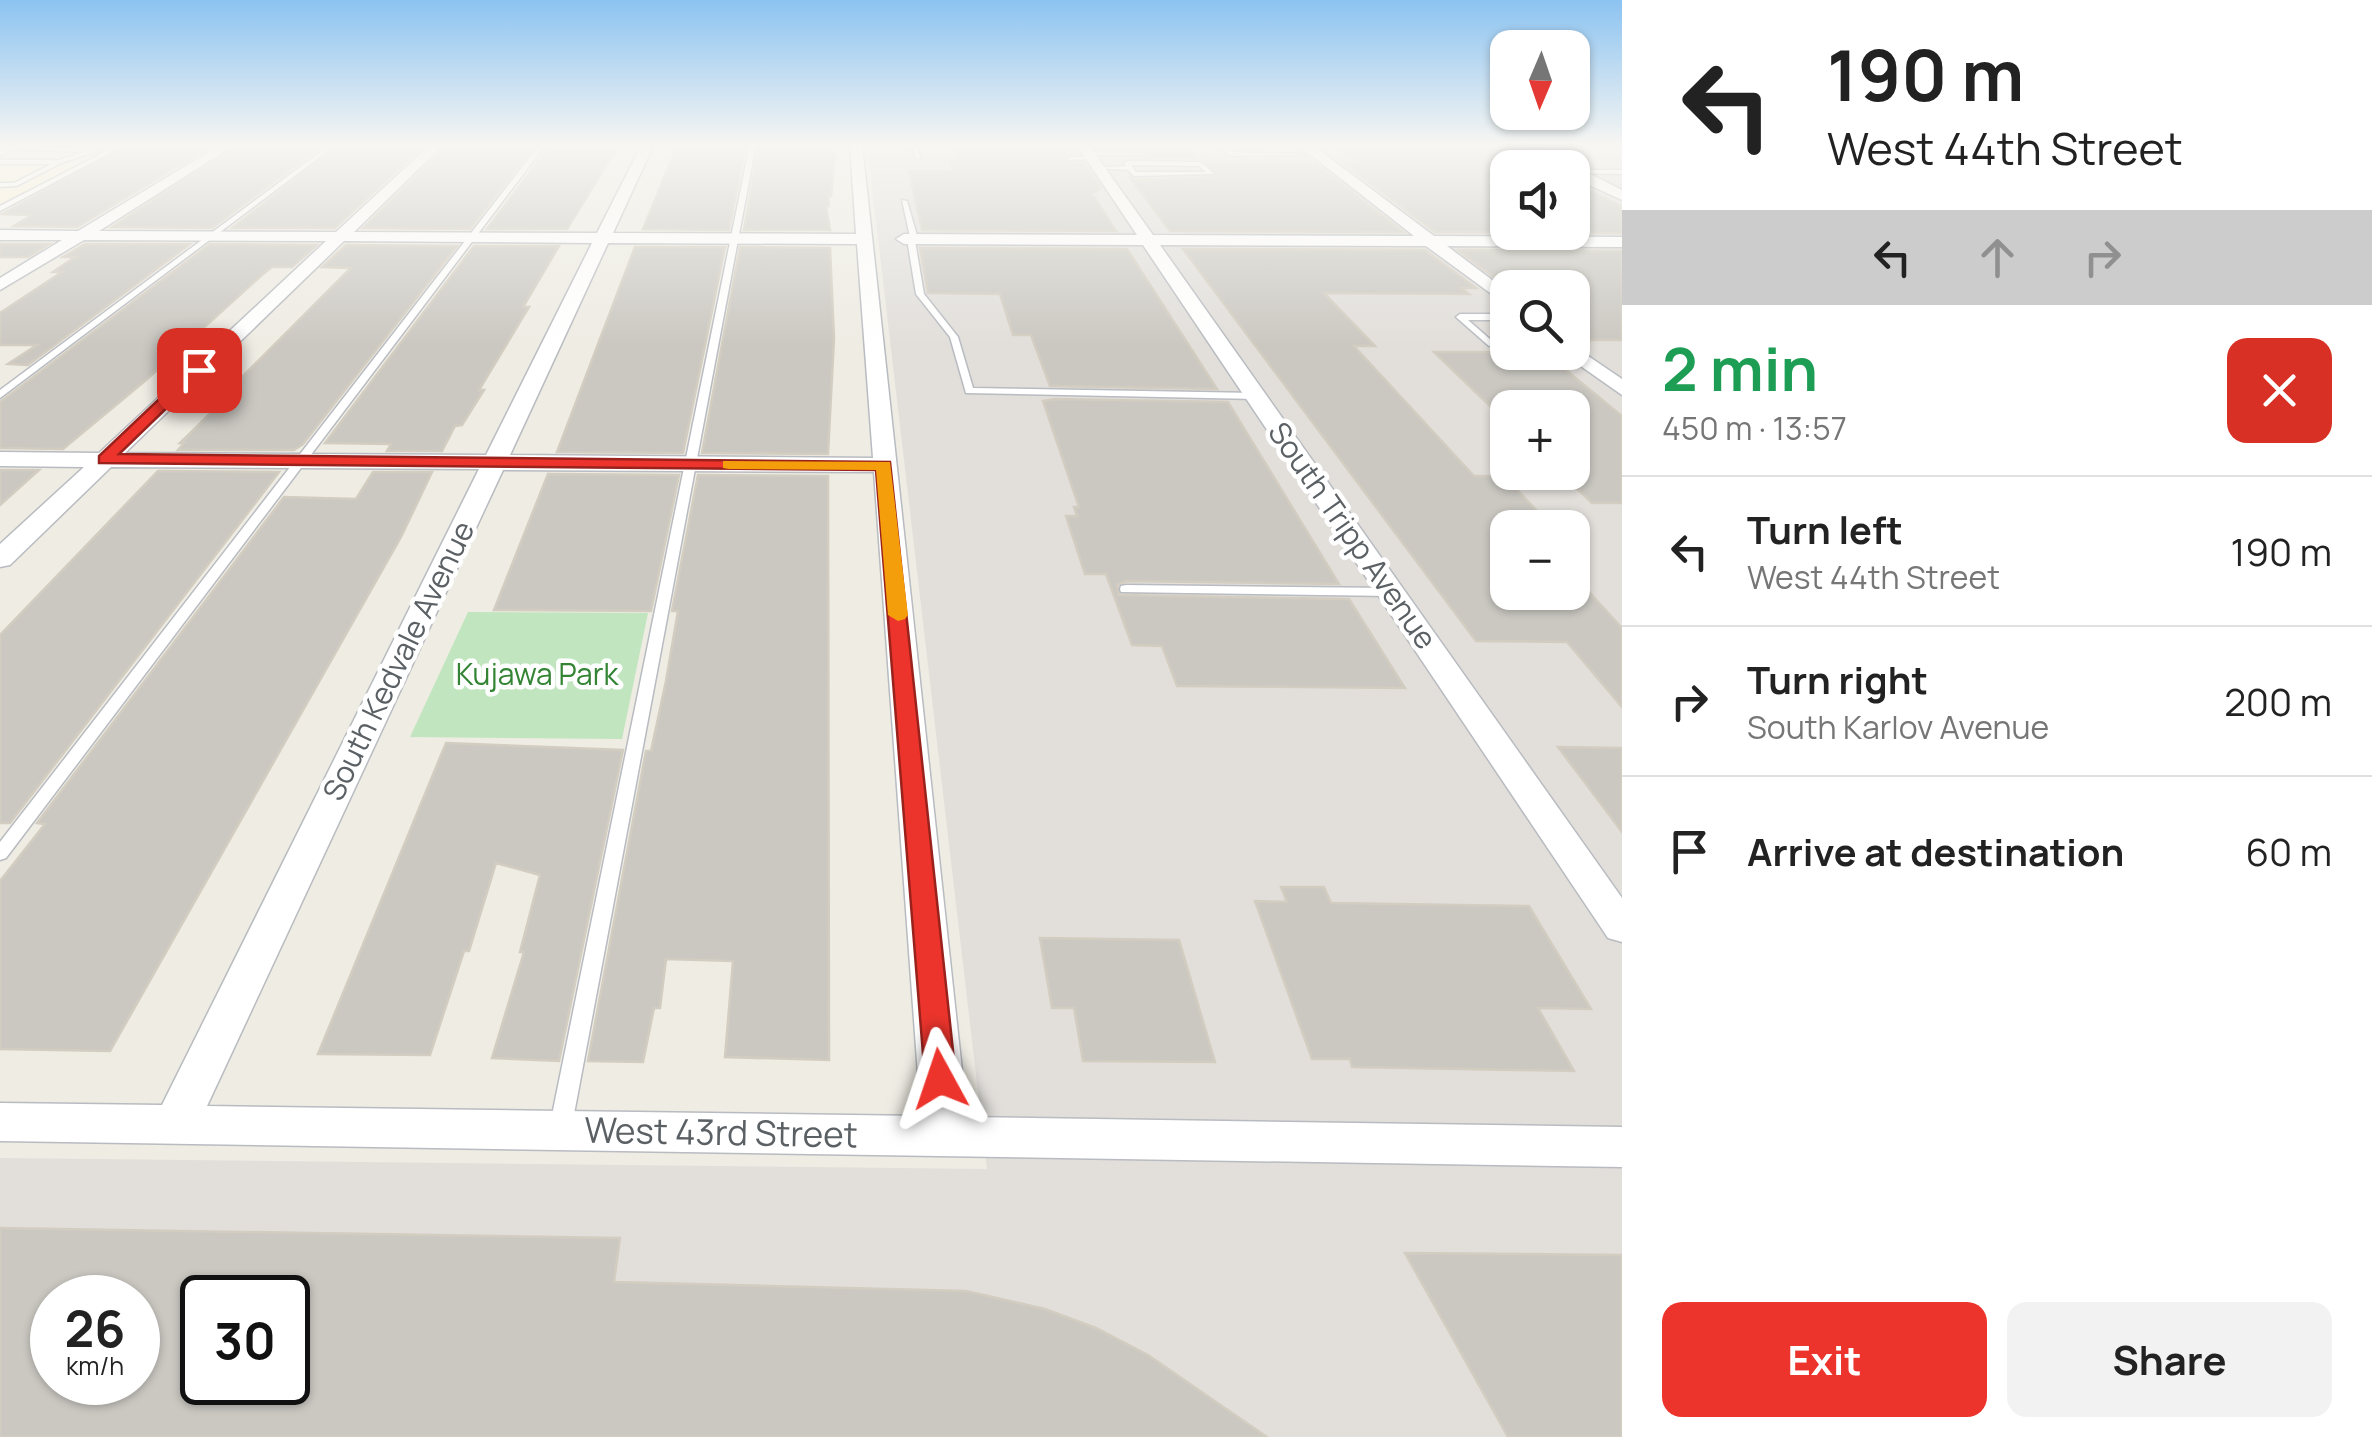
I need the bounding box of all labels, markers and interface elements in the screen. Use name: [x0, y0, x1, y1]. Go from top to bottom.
text: 190 m: [1827, 26, 2024, 122]
north arrow: [1490, 30, 1590, 130]
map controls: [1490, 30, 1590, 610]
icon: left: [1662, 40, 1792, 170]
text: West 44th Street: [1827, 117, 2183, 179]
button: sound: [1490, 150, 1590, 250]
icon: left: [1865, 230, 1920, 285]
icon: ahead: [1970, 230, 2025, 285]
icon: right: [2075, 230, 2130, 285]
button: search: [1490, 270, 1590, 370]
text: 2 min: [1662, 327, 1818, 409]
pin: [157, 328, 242, 413]
button: close: [2227, 338, 2332, 443]
icon: arrive: [172, 343, 227, 398]
button: +: [1490, 390, 1590, 490]
text: 450 m · 13:57: [1662, 406, 1847, 450]
street label: South Tripp Avenue: [1259, 413, 1447, 657]
text: Turn left: [1747, 503, 1903, 555]
button: −: [1490, 510, 1590, 610]
street label: South Kedvale Avenue: [312, 514, 483, 807]
icon: left: [1662, 524, 1717, 579]
text: 190 m: [2231, 525, 2332, 577]
text: West 44th Street: [1747, 555, 2000, 599]
park label: Kujawa Park: [456, 653, 619, 694]
text: Turn right: [1747, 653, 1928, 705]
icon: right: [1662, 674, 1717, 729]
text: 200 m: [2224, 675, 2332, 727]
text: South Karlov Avenue: [1747, 705, 2049, 749]
icon: arrive: [1662, 824, 1717, 879]
text: Arrive at destination: [1747, 825, 2124, 877]
text: 60 m: [2245, 825, 2332, 877]
position arrow: [888, 1027, 992, 1131]
street label: West 43rd Street: [584, 1106, 858, 1158]
speed limit sign: 30: [180, 1275, 310, 1405]
text: 26: [65, 1294, 125, 1362]
button: Exit: [1662, 1302, 1987, 1417]
button: Share: [2007, 1302, 2332, 1417]
text: km/h: [66, 1348, 124, 1383]

